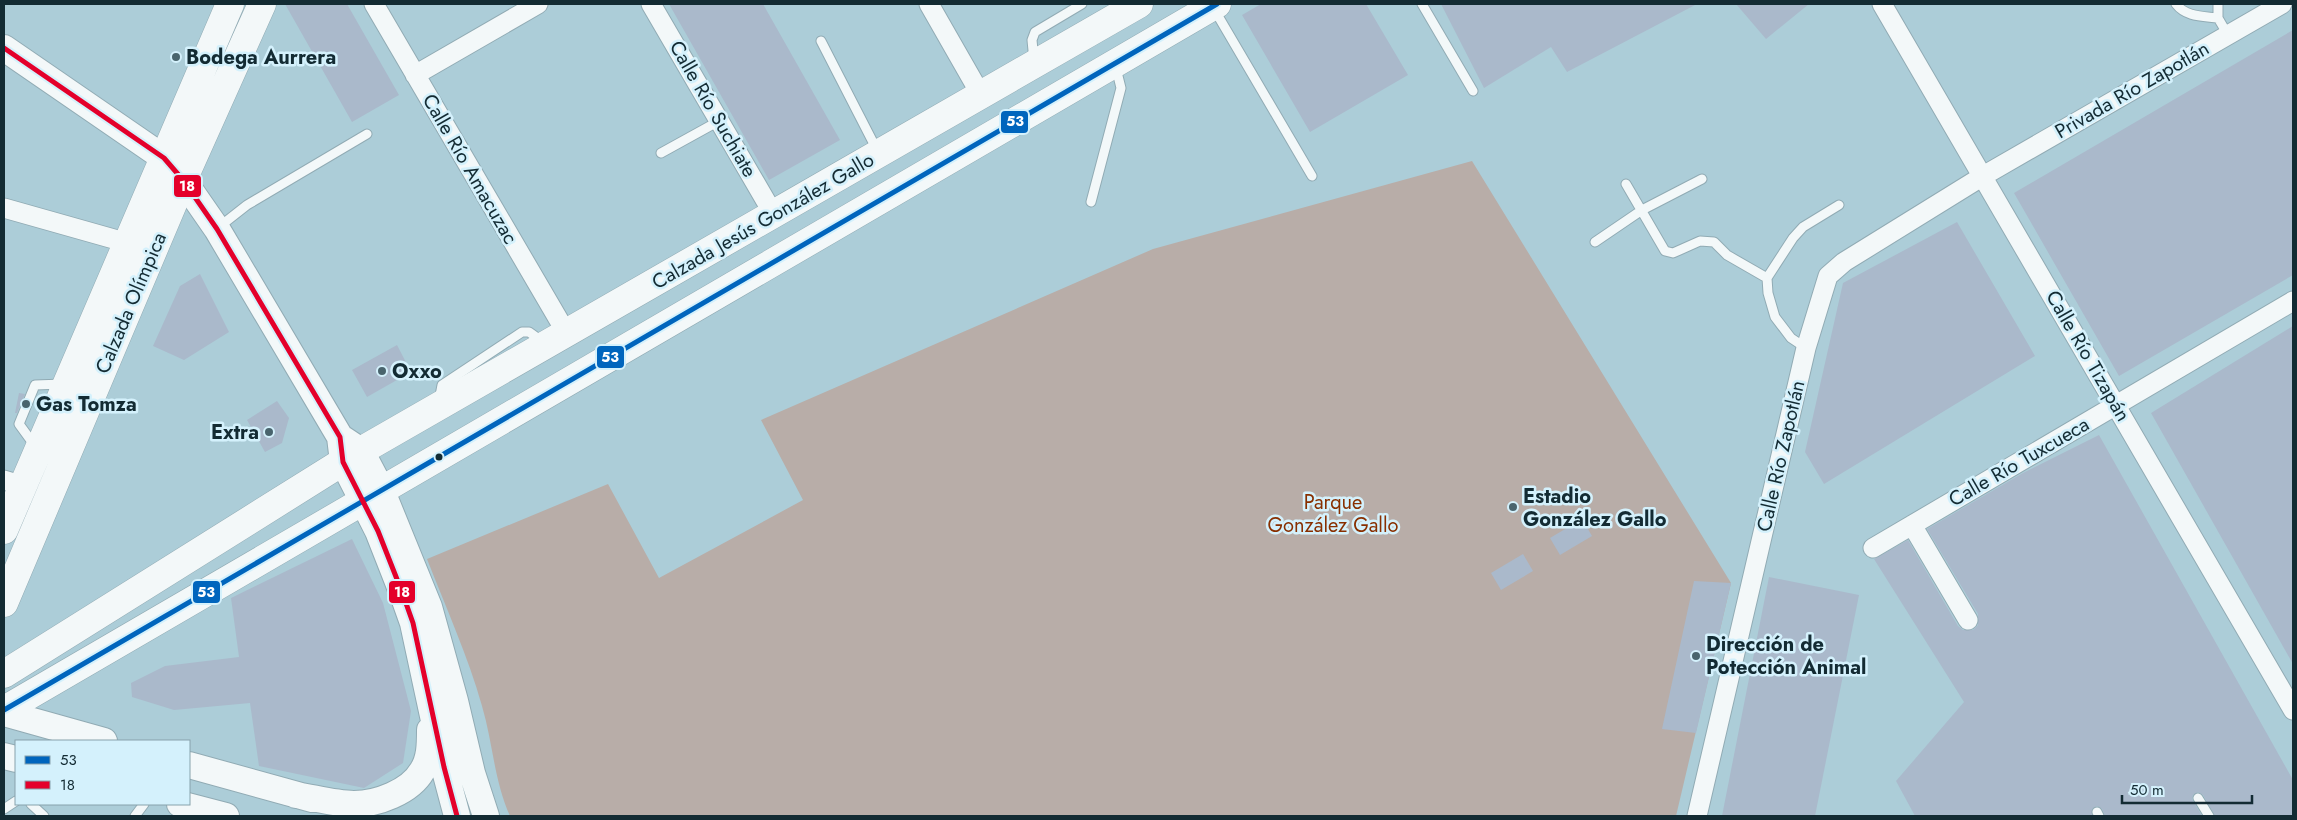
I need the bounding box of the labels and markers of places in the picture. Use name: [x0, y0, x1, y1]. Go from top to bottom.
place label: Bodega Aurrera: [186, 43, 336, 72]
marker: Bodega Aurrera: [170, 51, 182, 63]
place label: Oxxo: [392, 357, 442, 386]
marker: Oxxo: [376, 365, 388, 377]
place label: Gas Tomza: [36, 390, 137, 419]
marker: Gas Tomza: [20, 398, 32, 410]
place label: Extra: [211, 418, 259, 447]
marker: Extra: [263, 426, 275, 438]
unlabelled marker: [434, 452, 444, 462]
place label: Estadio González Gallo: [1523, 482, 1667, 534]
marker: Estadio González Gallo: [1507, 501, 1519, 513]
place label: Dirección de Potección Animal: [1706, 630, 1866, 682]
marker: Dirección de Potección Animal: [1690, 650, 1702, 662]

